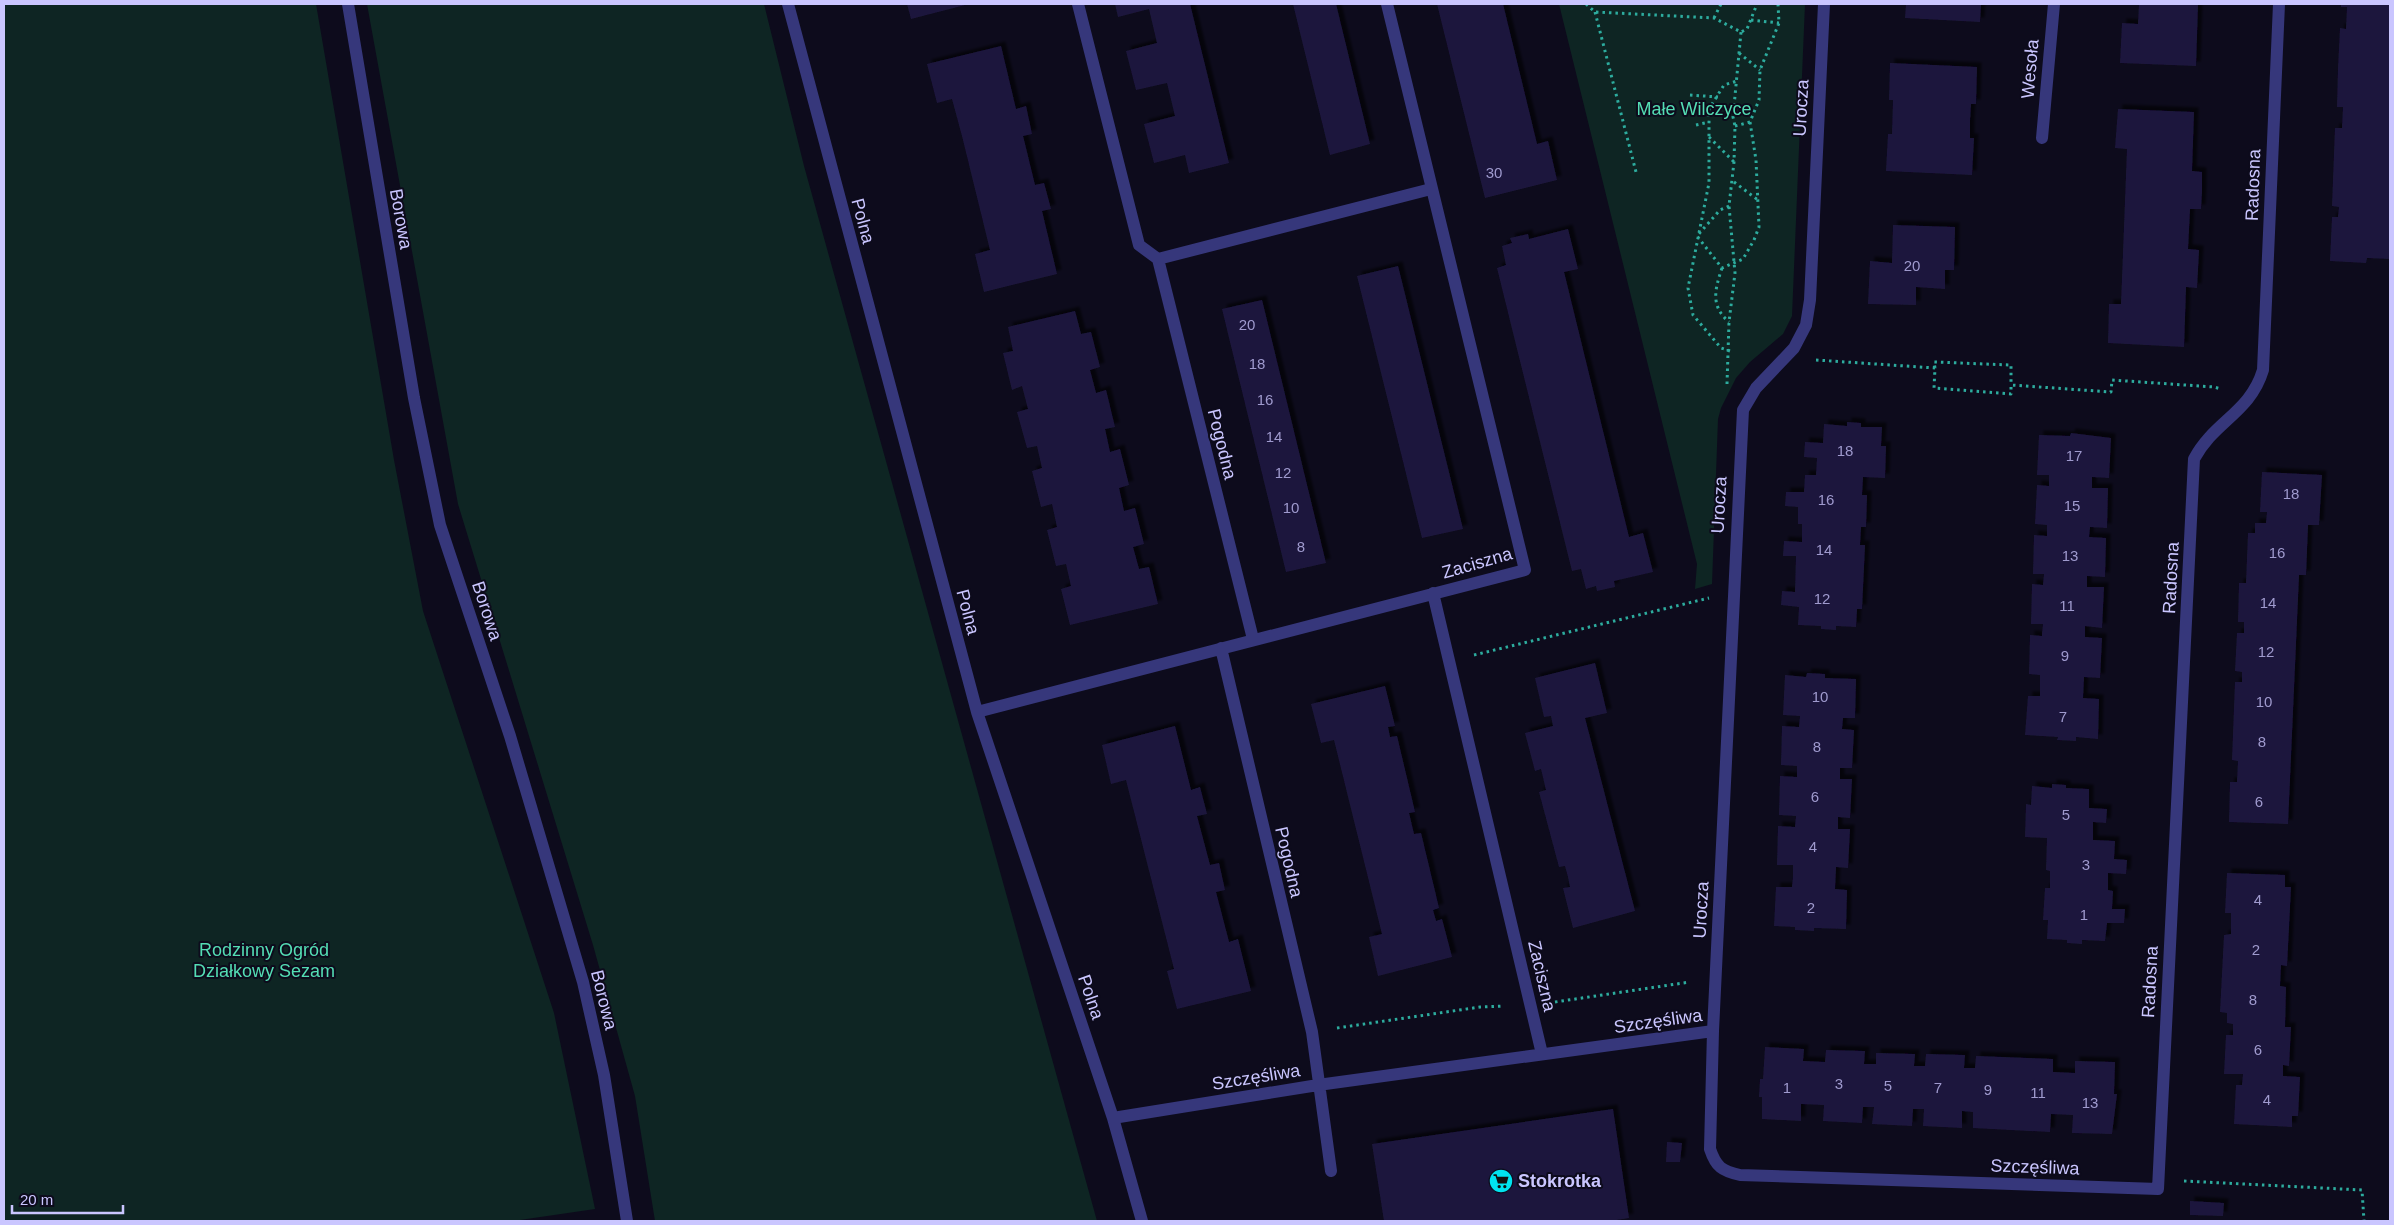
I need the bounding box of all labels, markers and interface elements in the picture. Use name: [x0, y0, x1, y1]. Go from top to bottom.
street label: Wesoła: [2017, 37, 2043, 100]
street label: Urocza: [1790, 78, 1813, 137]
park label: Małe Wilczyce: [1636, 99, 1752, 119]
street label: Radosna: [2242, 148, 2264, 221]
house number: 30: [1486, 164, 1502, 181]
street label: Borowa: [386, 187, 416, 252]
street label: Polna: [847, 196, 879, 247]
house number: 20: [1904, 257, 1920, 274]
house number: 20: [1239, 316, 1255, 333]
house number: 18: [1249, 355, 1265, 372]
house number: 16: [1257, 391, 1273, 408]
street label: Pogodna: [1204, 407, 1241, 482]
house number: 14: [1266, 428, 1282, 445]
house number: 18: [1837, 442, 1853, 459]
house number: 17: [2066, 447, 2082, 464]
house number: 12: [1275, 464, 1291, 481]
street label: Urocza: [1708, 475, 1731, 534]
house number: 18: [2283, 485, 2299, 502]
house number: 16: [1818, 491, 1834, 508]
house number: 15: [2064, 497, 2080, 514]
house number: 10: [1283, 499, 1299, 516]
house number: 8: [1297, 538, 1305, 555]
house number: 14: [1816, 541, 1832, 558]
street label: Radosna: [2159, 541, 2183, 615]
street label: Zaciszna: [1440, 543, 1515, 583]
house number: 16: [2269, 544, 2285, 561]
house number: 13: [2062, 547, 2078, 564]
street label: Borowa: [468, 579, 506, 644]
street label: Polna: [952, 587, 984, 638]
house number: 12: [1814, 590, 1830, 607]
house number: 14: [2260, 594, 2276, 611]
house number: 11: [2059, 597, 2075, 614]
house number: 12: [2258, 643, 2274, 660]
house number: 9: [2061, 647, 2069, 664]
house number: 10: [1812, 688, 1828, 705]
house number: 10: [2256, 693, 2272, 710]
house number: 7: [2059, 708, 2067, 725]
house number: 8: [2258, 733, 2266, 750]
house number: 8: [1813, 738, 1821, 755]
house number: 6: [1811, 788, 1819, 805]
house number: 6: [2255, 793, 2263, 810]
house number: 5: [2062, 806, 2070, 823]
street label: Pogodna: [1271, 825, 1307, 900]
house number: 4: [1809, 838, 1817, 855]
house number: 3: [2082, 856, 2090, 873]
street label: Urocza: [1690, 880, 1713, 939]
house number: 4: [2254, 891, 2262, 908]
house number: 2: [1807, 899, 1815, 916]
house number: 1: [2080, 906, 2088, 923]
street label: Zaciszna: [1524, 939, 1560, 1014]
park label: Rodzinny Ogród Działkowy Sezam: [193, 940, 335, 981]
house number: 2: [2252, 941, 2260, 958]
street label: Radosna: [2138, 945, 2162, 1019]
street label: Borowa: [587, 968, 621, 1033]
street label: Polna: [1074, 972, 1108, 1023]
house number: 8: [2249, 991, 2257, 1008]
street label: Szczęśliwa: [1613, 1005, 1704, 1037]
house number: 6: [2254, 1041, 2262, 1058]
street label: Szczęśliwa: [1210, 1060, 1303, 1094]
house number: 3: [1835, 1075, 1843, 1092]
house number: 5: [1884, 1077, 1892, 1094]
house number: 1: [1783, 1079, 1791, 1096]
house number: 7: [1934, 1079, 1942, 1096]
house number: 9: [1984, 1081, 1992, 1098]
house number: 11: [2030, 1084, 2046, 1101]
house number: 4: [2263, 1091, 2271, 1108]
house number: 13: [2082, 1094, 2098, 1111]
street label: Szczęśliwa: [1990, 1155, 2081, 1179]
supermarket icon: Stokrotka: [1488, 1168, 1514, 1194]
place label: Stokrotka: [1518, 1171, 1602, 1191]
scale bar: [12, 1182, 124, 1214]
text: 20 m: [20, 1191, 53, 1208]

